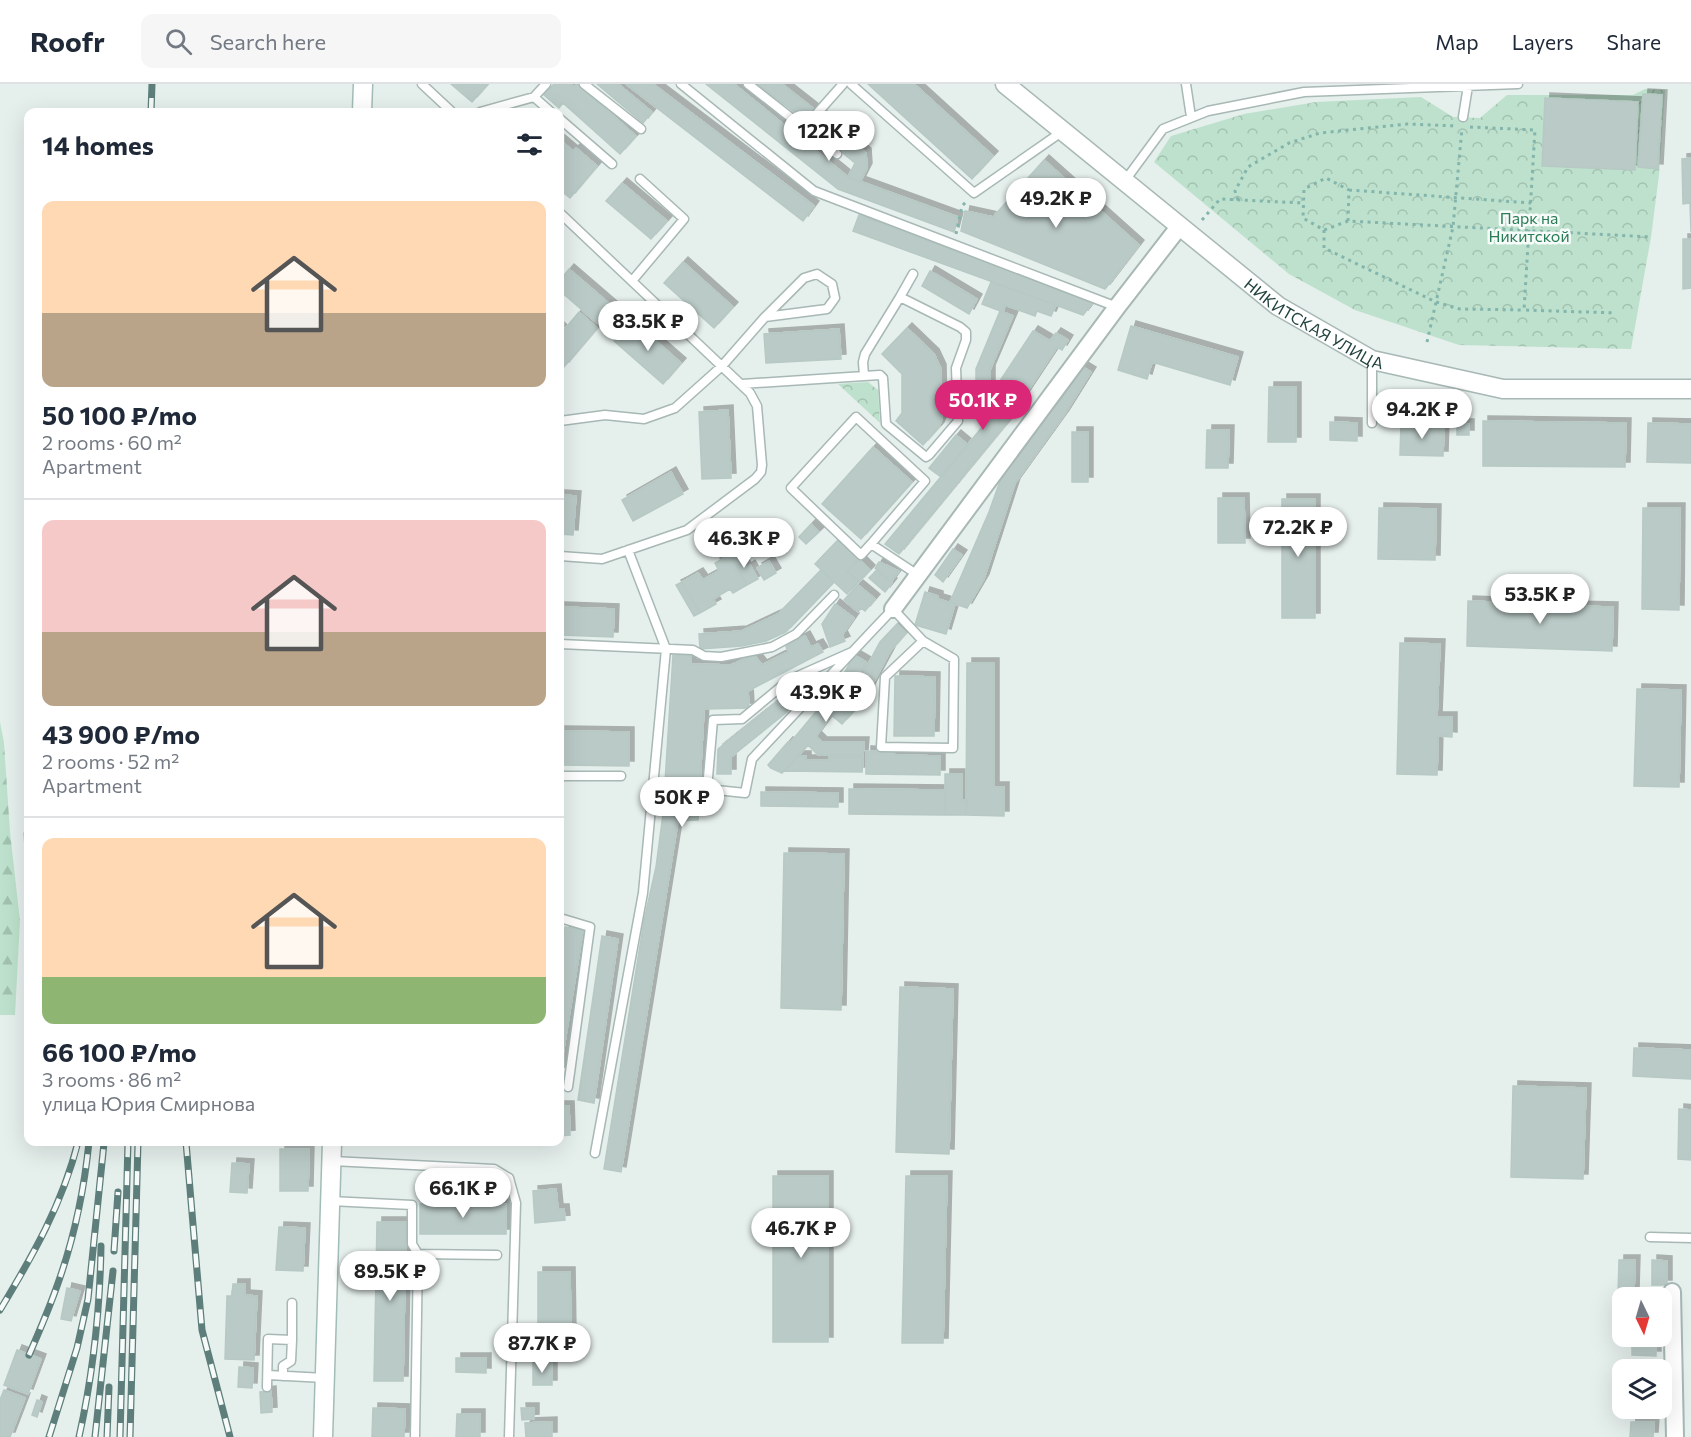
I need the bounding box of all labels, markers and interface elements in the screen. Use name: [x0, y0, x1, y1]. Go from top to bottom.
search box: [141, 14, 561, 68]
text: Roofr: [30, 24, 105, 58]
icon: search: [162, 25, 195, 58]
text: Search here: [210, 28, 326, 55]
text: Map: [1435, 29, 1479, 54]
text: Layers: [1512, 29, 1574, 54]
text: Share: [1607, 29, 1661, 54]
pin: 122K ₽: [780, 111, 878, 162]
text: 122K ₽: [798, 118, 860, 142]
icon: filters: [513, 128, 546, 161]
text: 14 homes: [42, 129, 154, 160]
pin: 49.2K ₽: [1001, 178, 1111, 229]
text: 49.2K ₽: [1020, 185, 1092, 209]
park label: Парк на Никитской: [1488, 208, 1570, 245]
icon: home: [240, 240, 348, 348]
street label: НИКИТСКАЯ УЛИЦА: [1241, 273, 1385, 372]
pin: 83.5K ₽: [593, 301, 703, 352]
text: 83.5K ₽: [612, 308, 684, 332]
pin: 50.1K ₽: [928, 380, 1038, 431]
text: 50.1K ₽: [949, 387, 1017, 411]
pin: 94.2K ₽: [1367, 389, 1477, 440]
text: 94.2K ₽: [1386, 396, 1458, 420]
text: 50 100 ₽/mo: [42, 399, 197, 430]
text: 2 rooms · 60 m²: [42, 430, 182, 454]
text: Apartment: [42, 454, 142, 478]
pin: 72.2K ₽: [1243, 507, 1353, 558]
text: 72.2K ₽: [1263, 514, 1333, 538]
pin: 46.3K ₽: [689, 518, 799, 569]
text: 46.3K ₽: [708, 525, 780, 549]
icon: home: [240, 559, 348, 667]
pin: 53.5K ₽: [1485, 574, 1595, 625]
text: 53.5K ₽: [1505, 581, 1575, 605]
pin: 43.9K ₽: [771, 672, 881, 723]
text: 43.9K ₽: [790, 679, 862, 703]
text: 43 900 ₽/mo: [42, 718, 200, 749]
text: 2 rooms · 52 m²: [42, 749, 179, 773]
text: Apartment: [42, 773, 142, 797]
pin: 50K ₽: [640, 777, 724, 828]
text: 50K ₽: [654, 784, 710, 808]
icon: home: [240, 877, 348, 985]
text: 66 100 ₽/mo: [42, 1036, 197, 1067]
text: 3 rooms · 86 m²: [42, 1067, 181, 1091]
text: улица Юрия Смирнова: [42, 1091, 255, 1115]
pin: 66.1K ₽: [408, 1168, 518, 1219]
text: 66.1K ₽: [429, 1175, 497, 1199]
pin: 46.7K ₽: [746, 1208, 856, 1259]
text: 46.7K ₽: [765, 1215, 837, 1239]
pin: 89.5K ₽: [335, 1251, 445, 1302]
text: 89.5K ₽: [354, 1258, 426, 1282]
north arrow: [1612, 1287, 1672, 1347]
map controls: [1612, 1287, 1672, 1419]
pin: 87.7K ₽: [487, 1323, 597, 1374]
text: 87.7K ₽: [508, 1330, 576, 1354]
button: layers: [1612, 1359, 1672, 1419]

